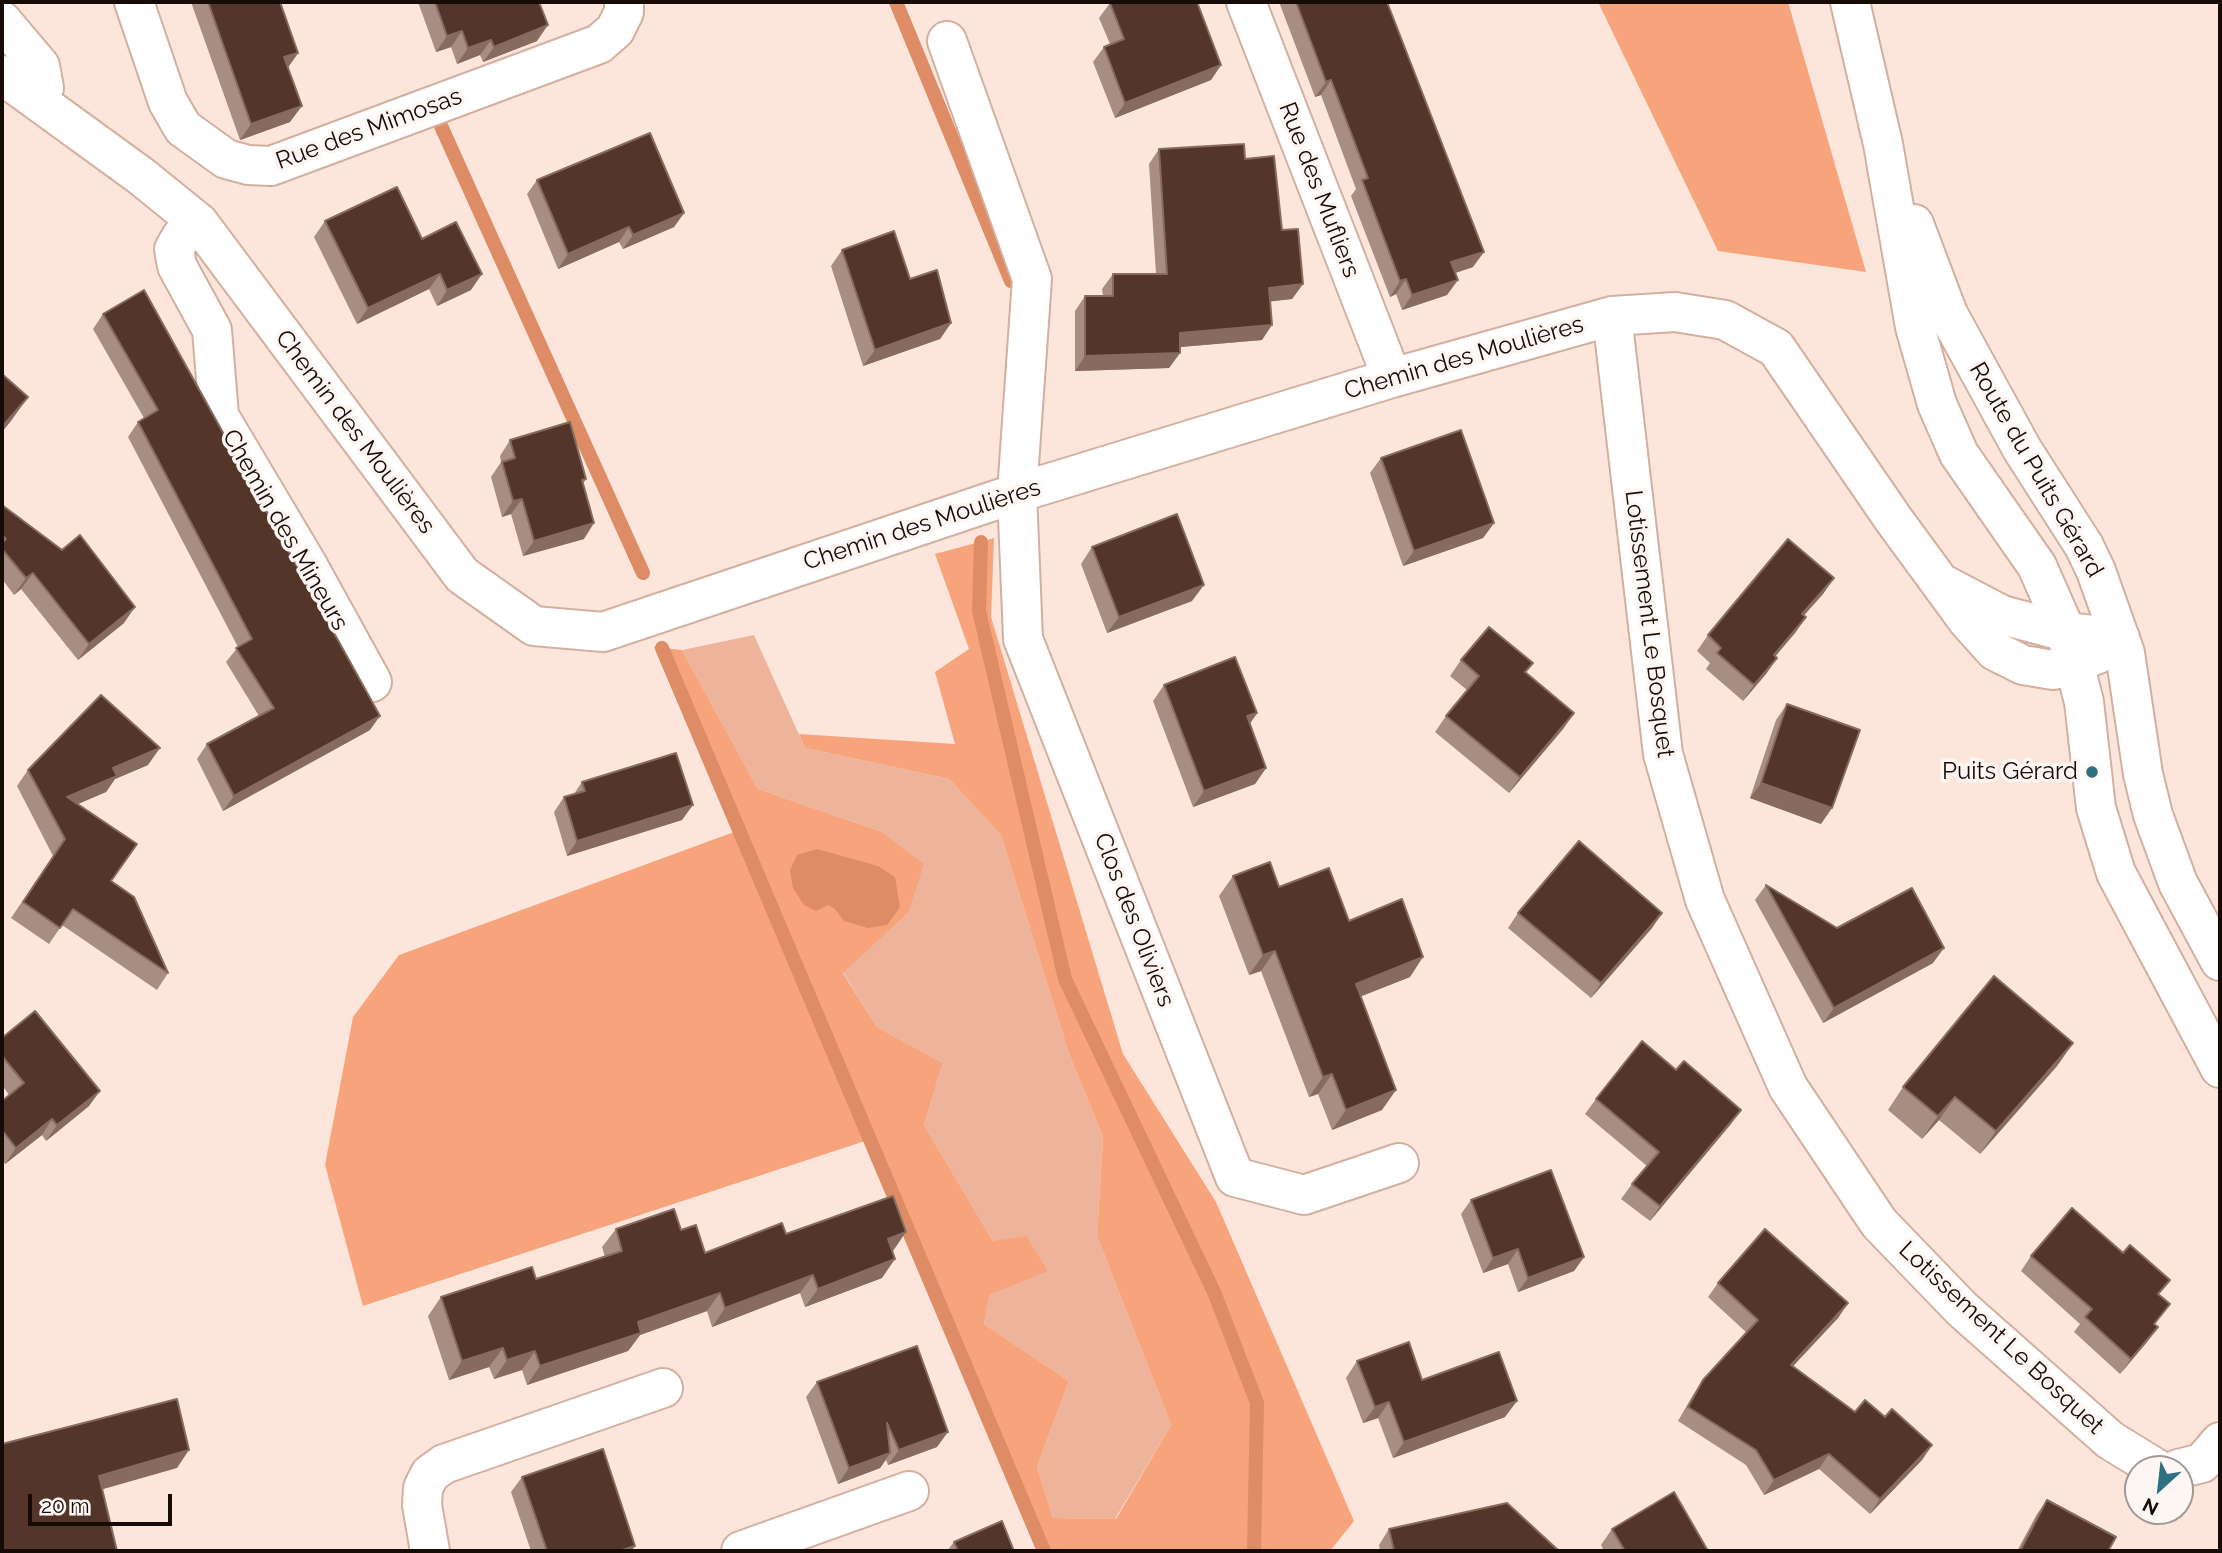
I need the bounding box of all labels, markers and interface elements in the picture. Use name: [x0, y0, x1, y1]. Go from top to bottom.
street label: Rue des Mimosas: [272, 82, 466, 176]
street label: Rue des Mufliers: [1272, 98, 1366, 282]
street label: Chemin des Moulières: [1341, 310, 1587, 406]
street label: Chemin des Moulières: [269, 324, 441, 540]
street label: Route du Puits Gérard: [1963, 358, 2109, 582]
street label: Chemin des Mineurs: [216, 424, 354, 636]
street label: Chemin des Moulières: [800, 473, 1044, 577]
street label: Lotissement Le Bosquet: [1618, 489, 1680, 759]
place label: Puits Gérard: [1942, 758, 2078, 786]
marker: Puits Gérard: [2084, 764, 2100, 780]
street label: Clos des Oliviers: [1088, 829, 1180, 1011]
street label: Lotissement Le Bosquet: [1893, 1236, 2109, 1440]
north arrow: [2124, 1455, 2194, 1525]
scale bar: [32, 1480, 175, 1524]
text: 20 m: [41, 1493, 89, 1518]
text: N: [2139, 1494, 2162, 1520]

